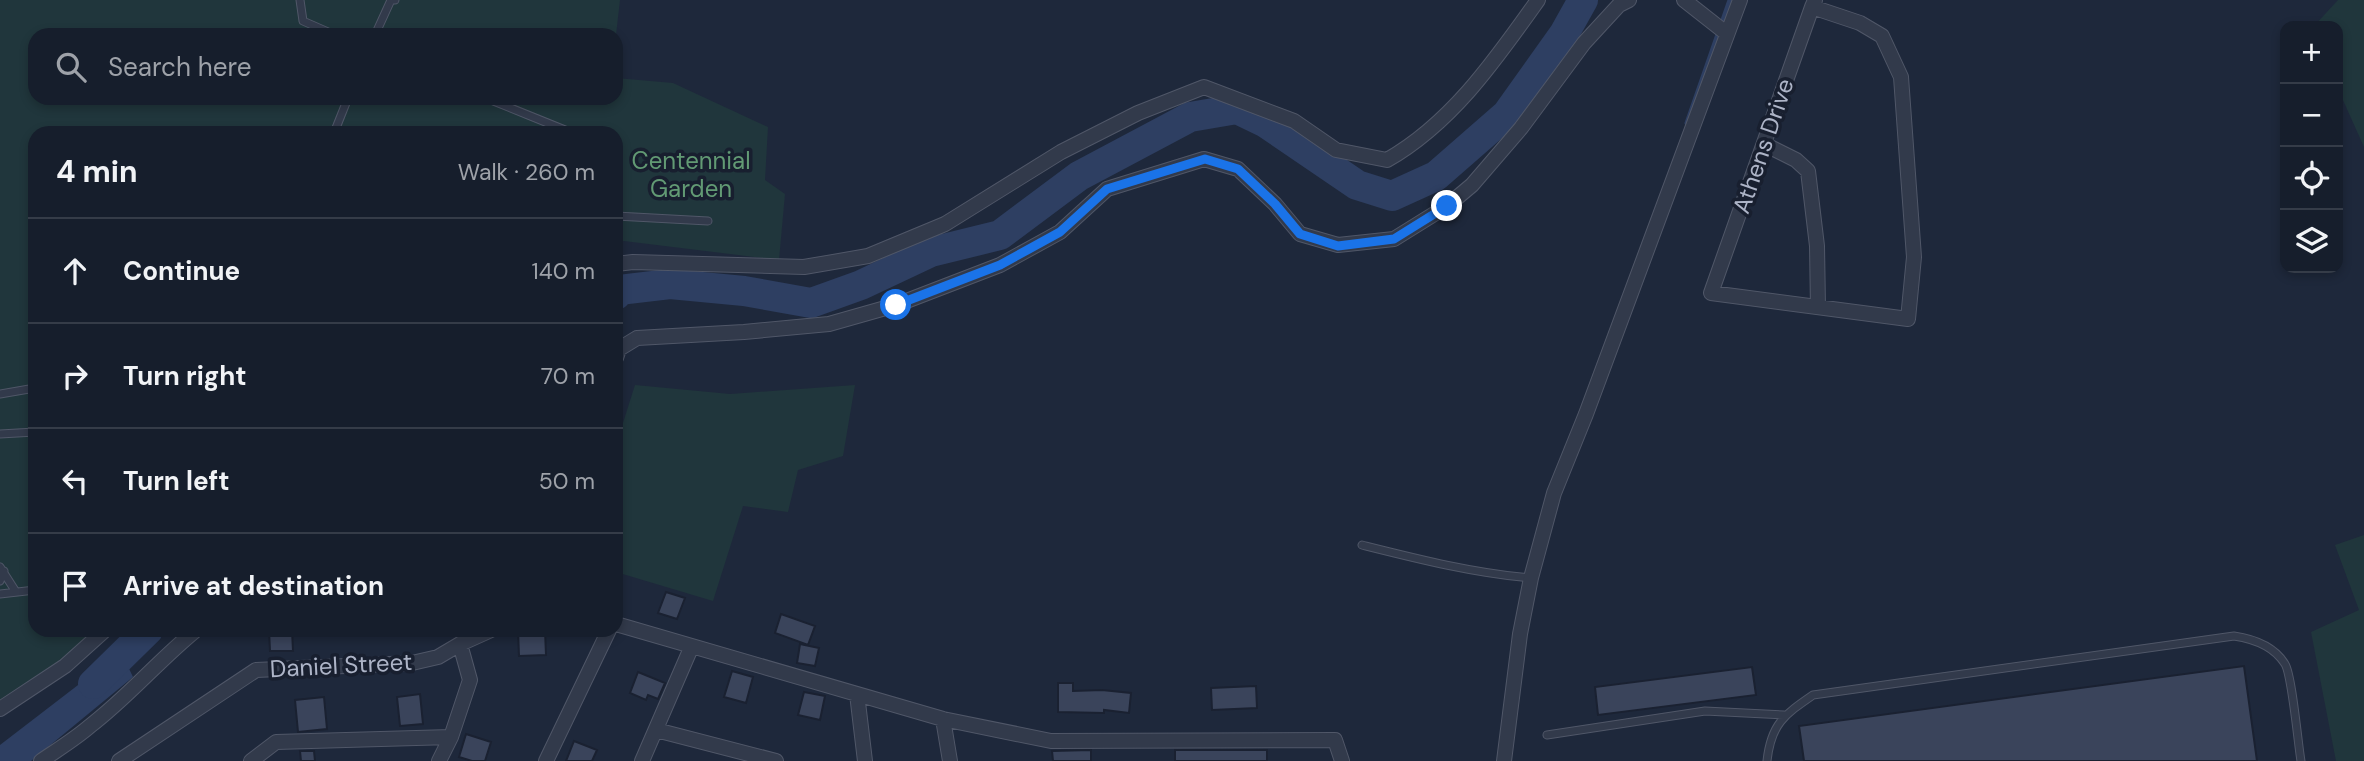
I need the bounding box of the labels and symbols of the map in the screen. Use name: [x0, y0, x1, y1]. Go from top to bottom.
street label: Athens Drive: [1725, 74, 1801, 218]
park label: Centennial Garden: [631, 145, 751, 204]
route end: [1431, 190, 1462, 221]
route start: [880, 289, 911, 320]
street label: Daniel Street: [269, 646, 413, 684]

